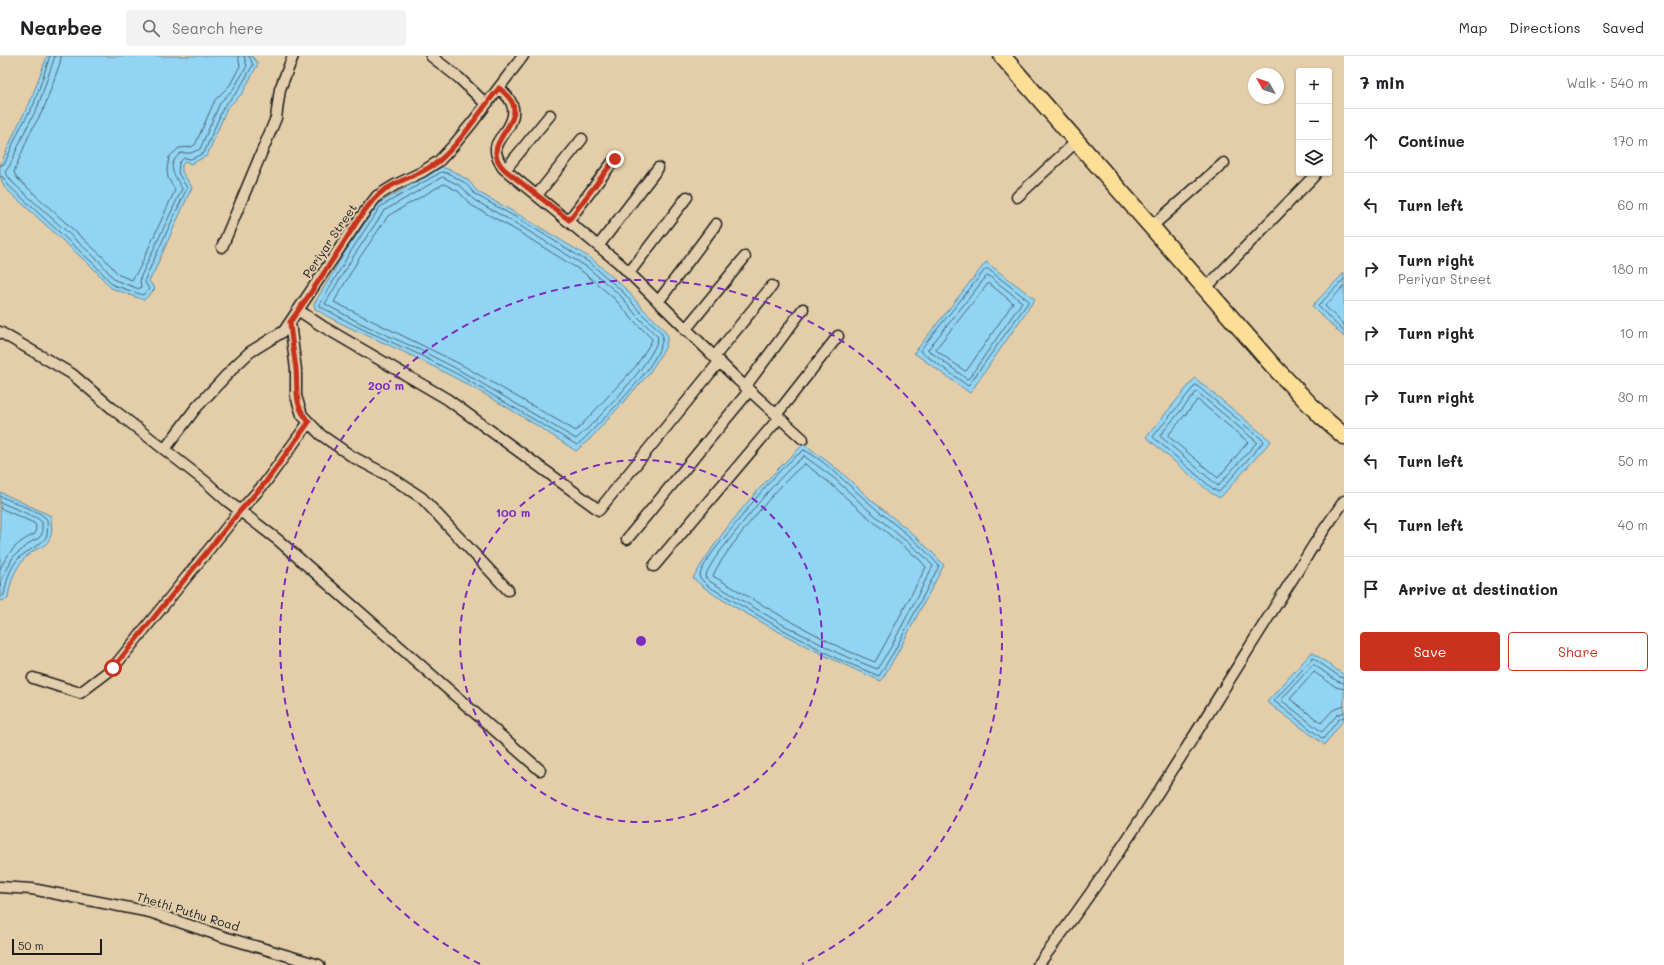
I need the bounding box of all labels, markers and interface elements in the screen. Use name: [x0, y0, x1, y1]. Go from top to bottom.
search box: [126, 10, 406, 46]
text: Nearbee: [20, 15, 102, 40]
icon: search: [140, 17, 162, 39]
text: Search here: [172, 18, 263, 38]
text: Map: [1459, 18, 1487, 37]
text: Directions: [1509, 18, 1580, 37]
text: Saved: [1602, 18, 1644, 37]
north arrow: [1248, 68, 1284, 104]
map controls: [1296, 68, 1332, 176]
button: +: [1296, 68, 1332, 104]
text: 7 min: [1360, 71, 1405, 93]
text: Walk · 540 m: [1567, 74, 1648, 91]
button: −: [1296, 104, 1332, 140]
icon: ahead: [1360, 130, 1382, 152]
text: Continue: [1398, 131, 1465, 151]
text: 170 m: [1612, 132, 1648, 149]
button: layers: [1296, 140, 1332, 176]
route end: [606, 150, 624, 168]
icon: left: [1360, 194, 1382, 216]
text: Turn left: [1398, 195, 1463, 215]
text: 60 m: [1618, 196, 1648, 213]
street label: Periyar Street: [298, 200, 360, 281]
text: Turn right: [1398, 250, 1475, 270]
icon: right: [1360, 258, 1382, 280]
text: 180 m: [1612, 260, 1648, 277]
text: Periyar Street: [1398, 270, 1491, 287]
icon: right: [1360, 322, 1382, 344]
text: Turn right: [1398, 323, 1475, 343]
text: 10 m: [1620, 324, 1648, 341]
text: 200 m: [368, 377, 404, 393]
icon: right: [1360, 386, 1382, 408]
text: Turn right: [1398, 387, 1475, 407]
text: 30 m: [1618, 388, 1648, 405]
icon: left: [1360, 450, 1382, 472]
text: Turn left: [1398, 451, 1463, 471]
text: 50 m: [1618, 452, 1648, 469]
text: 100 m: [496, 504, 530, 520]
icon: left: [1360, 514, 1382, 536]
text: Turn left: [1398, 515, 1463, 535]
text: 40 m: [1618, 516, 1648, 533]
icon: arrive: [1360, 578, 1382, 600]
text: Arrive at destination: [1398, 579, 1558, 599]
button: Save: [1360, 632, 1500, 671]
button: Share: [1508, 632, 1648, 671]
centre of rings: [634, 634, 648, 648]
route start: [104, 659, 122, 677]
street label: Thethi Puthu Road: [135, 888, 242, 934]
scale bar: [12, 937, 102, 956]
text: 50 m: [18, 938, 44, 953]

